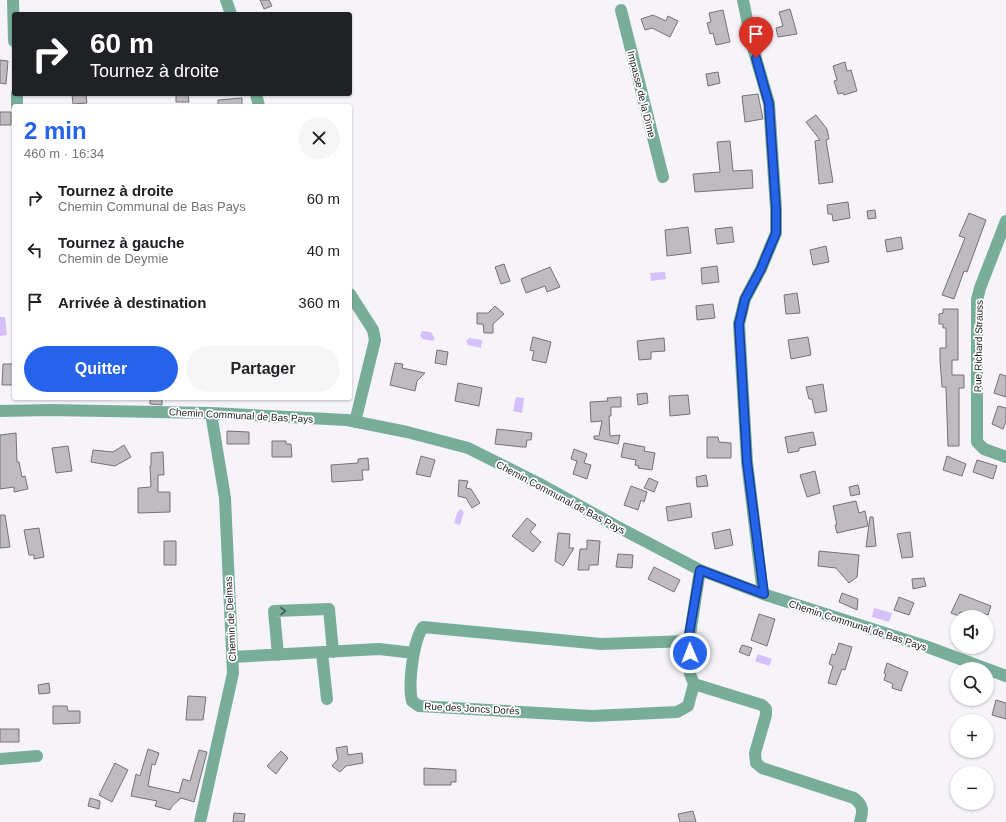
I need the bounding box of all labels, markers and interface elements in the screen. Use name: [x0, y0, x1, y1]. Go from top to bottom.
pin: [739, 17, 773, 58]
icon: arrive: [745, 23, 767, 45]
icon: right: [24, 28, 76, 80]
text: 60 m: [90, 28, 154, 59]
street label: Impasse de la Dîme: [625, 50, 658, 139]
text: Tournez à droite: [90, 61, 219, 81]
text: 2 min: [24, 117, 87, 144]
button: close: [298, 117, 340, 159]
text: 460 m · 16:34: [24, 146, 104, 161]
text: Tournez à droite: [58, 182, 174, 199]
icon: right: [24, 187, 46, 209]
text: 60 m: [307, 190, 340, 207]
text: Chemin Communal de Bas Pays: [58, 199, 246, 214]
text: Tournez à gauche: [58, 234, 184, 251]
icon: left: [24, 239, 46, 261]
text: 40 m: [307, 242, 340, 259]
text: Chemin de Deymie: [58, 251, 169, 266]
icon: arrive: [24, 291, 46, 313]
text: Arrivée à destination: [58, 294, 206, 311]
text: 360 m: [298, 294, 340, 311]
street label: Rue Richard Strauss: [972, 300, 985, 392]
button: Quitter: [24, 346, 178, 392]
button: Partager: [186, 346, 340, 392]
street label: Chemin Communal de Bas Pays: [169, 406, 313, 425]
street label: Chemin Communal de Bas Pays: [494, 459, 627, 536]
street label: Chemin de Delmas: [223, 576, 238, 662]
street label: Chemin Communal de Bas Pays: [787, 598, 928, 653]
one-way arrow: [280, 606, 286, 615]
map controls: [950, 610, 994, 810]
button: sound: [950, 610, 994, 654]
position arrow: [669, 632, 711, 674]
button: search: [950, 662, 994, 706]
street label: Rue des Joncs Dorés: [424, 701, 520, 716]
button: +: [950, 714, 994, 758]
button: −: [950, 766, 994, 810]

